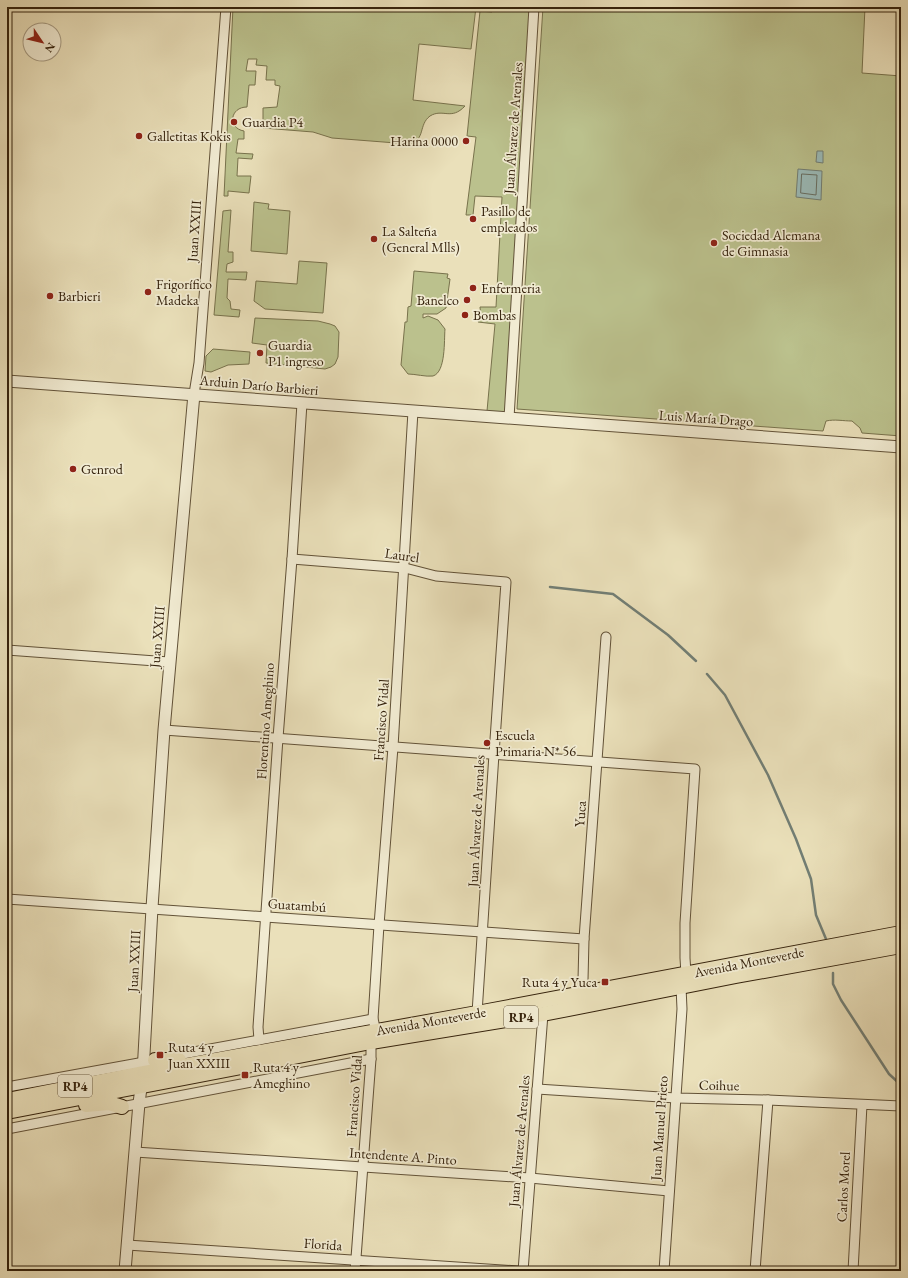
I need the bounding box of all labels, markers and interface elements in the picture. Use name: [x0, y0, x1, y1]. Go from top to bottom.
north arrow: [22, 22, 62, 62]
text: N: [42, 40, 58, 55]
street label: Juan Álvarez de Arenales: [499, 61, 527, 196]
place label: Guardia P4: [242, 113, 303, 131]
marker: Guardia P4: [229, 117, 239, 127]
place label: Galletitas Kokis: [147, 127, 231, 145]
marker: Galletitas Kokis: [134, 131, 144, 141]
place label: Harina 0000: [390, 132, 458, 150]
marker: Harina 0000: [461, 136, 471, 146]
street label: Juan XXIII: [183, 199, 205, 264]
place label: Pasillo de empleados: [481, 202, 538, 236]
marker: Pasillo de empleados: [468, 214, 478, 224]
place label: La Salteña (General Mlls): [382, 222, 460, 256]
place label: Sociedad Alemana de Gimnasia: [722, 226, 821, 260]
marker: La Salteña (General Mlls): [369, 234, 379, 244]
marker: Sociedad Alemana de Gimnasia: [709, 238, 719, 248]
place label: Frigorífico Madeka: [156, 275, 212, 309]
place label: Enfermeria: [481, 279, 541, 297]
marker: Enfermeria: [468, 283, 478, 293]
place label: Barbieri: [58, 287, 101, 305]
marker: Frigorífico Madeka: [143, 287, 153, 297]
marker: Barbieri: [45, 291, 55, 301]
place label: Banelco: [417, 291, 459, 309]
marker: Banelco: [462, 295, 472, 305]
place label: Bombas: [473, 306, 517, 324]
marker: Bombas: [460, 310, 470, 320]
place label: Guardia P1 ingreso: [268, 336, 324, 370]
marker: Guardia P1 ingreso: [255, 348, 265, 358]
street label: Arduin Darío Barbieri: [198, 371, 320, 399]
street label: Luis María Drago: [658, 406, 754, 430]
place label: Genrod: [81, 460, 124, 478]
marker: Genrod: [68, 464, 78, 474]
street label: Laurel: [384, 544, 421, 566]
street label: Juan XXIII: [145, 605, 169, 670]
street label: Florentino Ameghino: [252, 662, 278, 780]
street label: Francisco Vidal: [369, 678, 393, 762]
place label: Escuela Primaria N* 56: [495, 726, 576, 760]
marker: Escuela Primaria N* 56: [482, 738, 492, 748]
street label: Juan Álvarez de Arenales: [464, 754, 488, 888]
street label: Yuca: [570, 800, 590, 828]
street label: Guatambú: [267, 894, 327, 916]
street label: Juan XXIII: [123, 929, 145, 993]
street label: Avenida Monteverde: [692, 942, 806, 982]
place label: Ruta 4 y Yuca: [522, 973, 597, 991]
marker: Ruta 4 y Yuca: [600, 977, 610, 987]
street label: Avenida Monteverde: [374, 1002, 488, 1040]
road number: RP4: [504, 1006, 538, 1028]
place label: Ruta 4 y Juan XXIII: [167, 1038, 230, 1072]
marker: Ruta 4 y Juan XXIII: [155, 1050, 165, 1060]
street label: Francisco Vidal: [342, 1054, 366, 1138]
place label: Ruta 4 y Ameghino: [252, 1058, 310, 1092]
marker: Ruta 4 y Ameghino: [240, 1070, 250, 1080]
street label: Juan Álvarez de Arenales: [504, 1074, 534, 1209]
road number: RP4: [58, 1075, 92, 1097]
street label: Juan Manuel Prieto: [646, 1075, 672, 1182]
street label: Coihue: [699, 1076, 740, 1094]
street label: Intendente A. Pinto: [349, 1143, 457, 1169]
street label: Carlos Morel: [832, 1151, 854, 1223]
street label: Florida: [303, 1234, 343, 1254]

